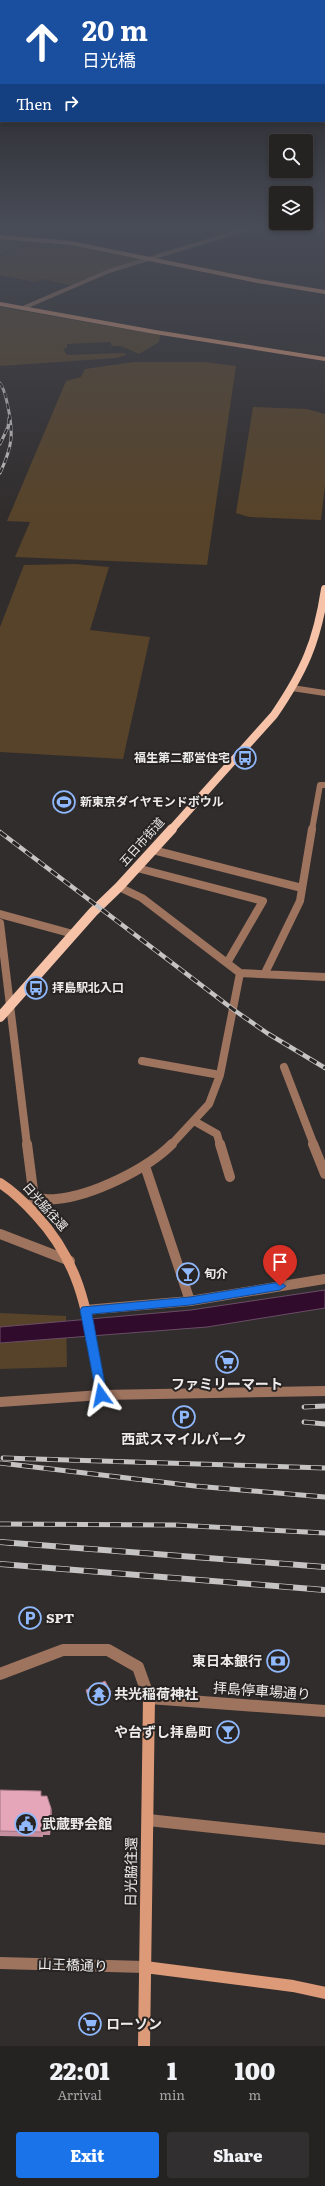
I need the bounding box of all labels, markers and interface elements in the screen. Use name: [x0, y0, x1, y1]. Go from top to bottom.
text: 20 m: [82, 8, 148, 50]
icon: ahead: [16, 16, 68, 68]
text: 日光橋: [82, 46, 136, 73]
text: Then: [16, 92, 52, 115]
icon: right: [60, 92, 82, 114]
map controls: [269, 134, 313, 230]
button: search: [269, 134, 313, 178]
button: layers: [269, 186, 313, 230]
bus stop icon: 福生第二都営住宅: [232, 745, 258, 771]
place label: 福生第二都営住宅: [134, 748, 230, 766]
sports icon: 新東京ダイヤモンドボウル: [51, 789, 77, 815]
place label: 新東京ダイヤモンドボウル: [80, 792, 224, 810]
street label: 五日市街道: [114, 813, 168, 870]
bus stop icon: 拝島駅北入口: [23, 975, 49, 1001]
place label: 拝島駅北入口: [52, 978, 124, 996]
street label: 日光脇往還: [19, 1178, 73, 1235]
pin: [263, 1245, 297, 1286]
icon: arrive: [269, 1251, 291, 1273]
bar icon: 旬介: [175, 1261, 201, 1287]
place label: 旬介: [204, 1264, 228, 1282]
supermarket icon: ファミリーマート: [214, 1349, 240, 1375]
place label: ファミリーマート: [171, 1373, 283, 1393]
position arrow: [80, 1374, 122, 1416]
parking icon: 西武スマイルパーク: [171, 1404, 197, 1430]
place label: 西武スマイルパーク: [121, 1428, 247, 1448]
parking icon: SPT: [17, 1605, 43, 1631]
place label: SPT: [46, 1607, 75, 1627]
bank icon: 東日本銀行: [265, 1648, 291, 1674]
place label: 東日本銀行: [192, 1650, 262, 1670]
street label: 拝島停車場通り: [212, 1677, 312, 1703]
temple icon: 共光稲荷神社: [86, 1681, 112, 1707]
place label: 共光稲荷神社: [114, 1683, 198, 1703]
bar icon: や台ずし拝島町: [215, 1719, 241, 1745]
place label: や台ずし拝島町: [114, 1721, 212, 1741]
public building icon: 武蔵野会館: [13, 1811, 39, 1837]
place label: 武蔵野会館: [42, 1813, 112, 1833]
street label: 日光脇往還: [119, 1837, 141, 1907]
street label: 山王橋通り: [38, 1953, 108, 1975]
supermarket icon: ローソン: [77, 2011, 103, 2037]
place label: ローソン: [106, 2013, 162, 2033]
text: 22:01: [50, 2052, 110, 2087]
text: 1: [167, 2052, 177, 2087]
text: 100: [235, 2052, 275, 2087]
text: Arrival: [57, 2085, 102, 2104]
text: min: [159, 2085, 185, 2104]
text: m: [249, 2085, 261, 2104]
button: Exit: [16, 2132, 159, 2178]
button: Share: [167, 2132, 309, 2178]

